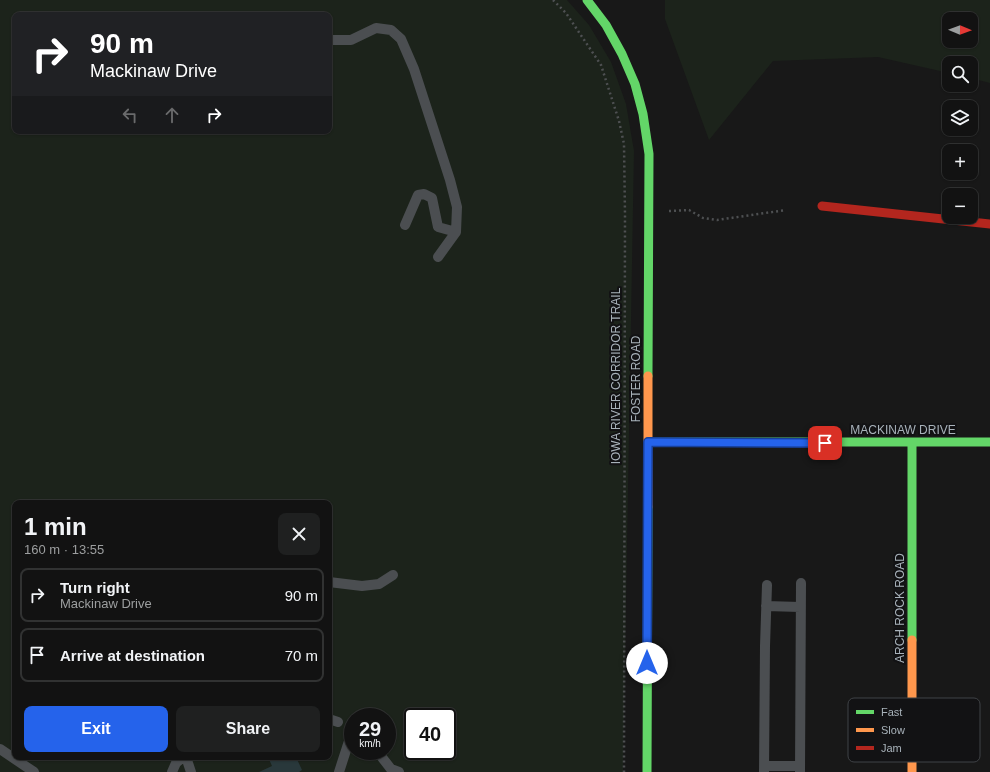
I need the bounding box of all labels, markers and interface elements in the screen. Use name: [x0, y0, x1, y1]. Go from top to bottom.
north arrow: [942, 12, 978, 48]
map controls: [942, 12, 978, 224]
icon: right: [24, 28, 76, 80]
text: 90 m: [90, 28, 154, 59]
button: search: [942, 56, 978, 92]
text: Mackinaw Drive: [90, 61, 217, 81]
button: layers: [942, 100, 978, 136]
icon: left: [119, 104, 141, 126]
icon: ahead: [161, 104, 183, 126]
icon: right: [203, 104, 225, 126]
button: +: [942, 144, 978, 180]
button: −: [942, 188, 978, 224]
street label: IOWA RIVER CORRIDOR TRAIL: [609, 287, 623, 464]
street label: FOSTER ROAD: [629, 335, 643, 422]
street label: MACKINAW DRIVE: [850, 423, 956, 437]
pin: [808, 426, 842, 460]
icon: arrive: [814, 432, 836, 454]
text: 1 min: [24, 513, 87, 540]
button: close: [278, 513, 320, 555]
text: 160 m · 13:55: [24, 542, 104, 557]
street label: ARCH ROCK ROAD: [893, 553, 907, 663]
text: Turn right: [60, 579, 130, 596]
icon: right: [26, 584, 48, 606]
text: 90 m: [285, 587, 318, 604]
text: Mackinaw Drive: [60, 596, 152, 611]
position arrow: [626, 642, 668, 684]
icon: arrive: [26, 644, 48, 666]
text: Arrive at destination: [60, 647, 205, 664]
text: 70 m: [285, 647, 318, 664]
legend: [848, 698, 980, 762]
button: Exit: [24, 706, 168, 752]
button: Share: [176, 706, 320, 752]
text: Fast: [881, 706, 902, 718]
speed limit sign: 40: [404, 708, 456, 760]
text: 29: [359, 718, 381, 740]
text: Slow: [881, 724, 905, 736]
text: km/h: [359, 738, 381, 749]
text: Jam: [881, 742, 902, 754]

